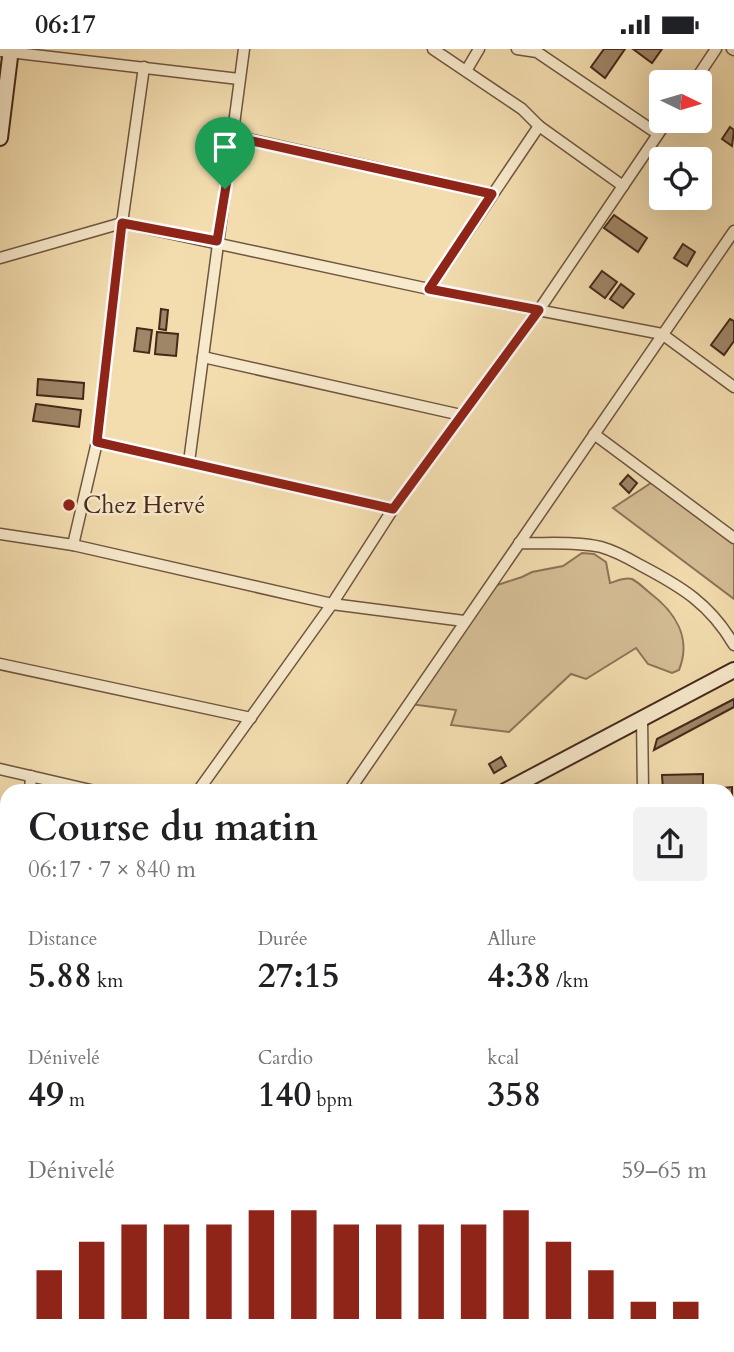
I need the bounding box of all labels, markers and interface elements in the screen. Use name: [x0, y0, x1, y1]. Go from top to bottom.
text: 06:17: [35, 7, 96, 42]
north arrow: [649, 70, 712, 133]
map controls: [649, 70, 712, 210]
pin: [195, 117, 255, 189]
icon: arrive: [206, 128, 244, 166]
button: locate: [649, 147, 712, 210]
place label: Chez Hervé: [83, 489, 205, 522]
marker: Chez Hervé: [61, 497, 77, 513]
text: Course du matin: [28, 802, 318, 854]
button: share: [633, 807, 707, 881]
text: 06:17 · 7 × 840 m: [28, 854, 196, 885]
text: Distance: [28, 926, 97, 952]
text: Durée: [258, 926, 308, 952]
text: Allure: [487, 926, 537, 952]
text: 5.88: [28, 952, 92, 1000]
text: 27:15: [258, 952, 340, 1000]
text: 4:38: [487, 952, 551, 1000]
text: km: [92, 968, 123, 994]
text: /km: [551, 968, 589, 994]
text: Dénivelé: [28, 1045, 100, 1071]
text: Cardio: [258, 1045, 313, 1071]
text: kcal: [487, 1045, 519, 1071]
text: 49: [28, 1071, 64, 1119]
text: 140: [258, 1071, 311, 1119]
text: 358: [487, 1071, 541, 1119]
text: m: [64, 1087, 85, 1113]
text: bpm: [311, 1087, 353, 1113]
text: Dénivelé: [28, 1155, 115, 1186]
text: 59–65 m: [622, 1155, 707, 1186]

